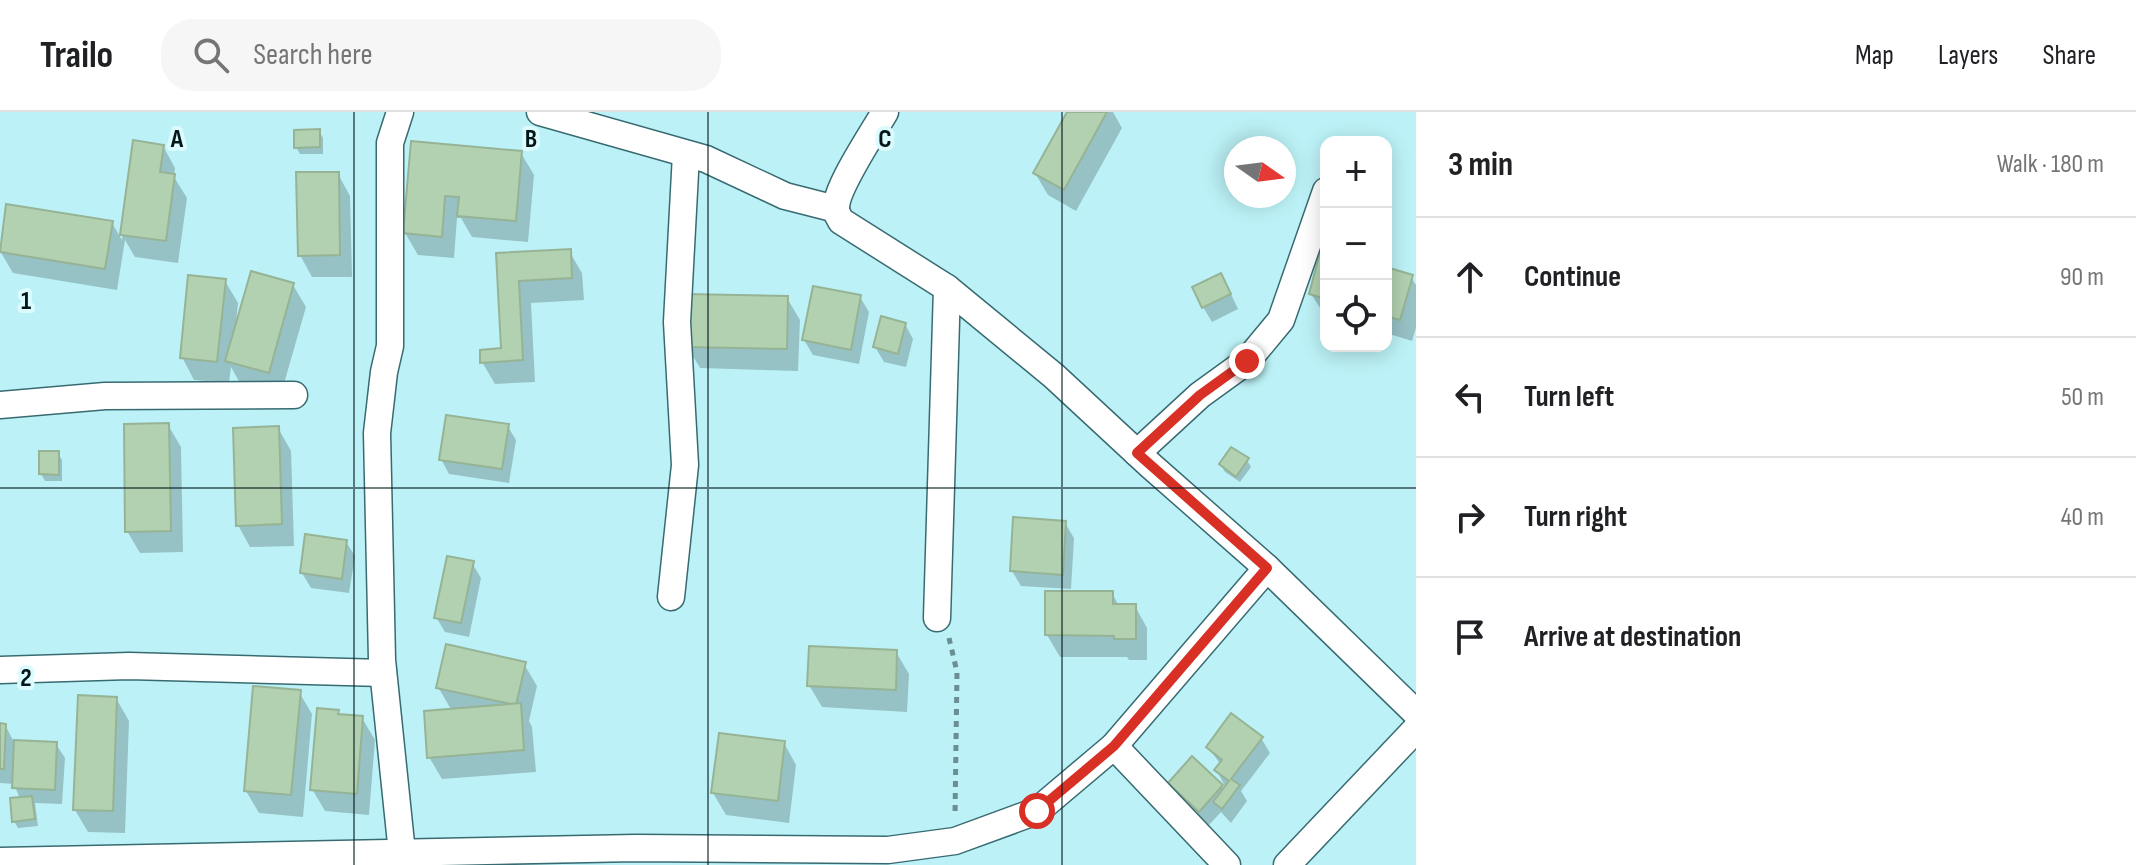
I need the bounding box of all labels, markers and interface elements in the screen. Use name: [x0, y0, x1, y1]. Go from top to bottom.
search box: [161, 19, 721, 91]
text: Trailo: [40, 33, 113, 78]
icon: search: [189, 33, 233, 77]
text: Search here: [253, 37, 372, 73]
text: Map: [1855, 39, 1894, 72]
text: Layers: [1938, 39, 1998, 72]
text: Share: [2042, 39, 2096, 72]
text: A: [170, 124, 184, 155]
text: B: [525, 124, 537, 155]
text: C: [878, 124, 892, 155]
north arrow: [1224, 136, 1296, 208]
map controls: [1320, 136, 1392, 352]
button: +: [1320, 136, 1392, 208]
text: 3 min: [1448, 144, 1513, 185]
text: Walk · 180 m: [1997, 149, 2104, 180]
button: −: [1320, 208, 1392, 280]
icon: ahead: [1448, 255, 1492, 299]
text: Continue: [1524, 259, 1621, 295]
text: 90 m: [2060, 262, 2104, 293]
button: locate: [1320, 280, 1392, 352]
text: 1: [21, 286, 31, 317]
route end: [1229, 343, 1265, 379]
icon: left: [1448, 375, 1492, 419]
text: Turn left: [1524, 379, 1614, 415]
text: 50 m: [2061, 382, 2104, 413]
icon: right: [1448, 495, 1492, 539]
text: Turn right: [1524, 499, 1627, 535]
text: 40 m: [2061, 502, 2104, 533]
icon: arrive: [1448, 615, 1492, 659]
text: Arrive at destination: [1524, 619, 1741, 655]
text: 2: [20, 663, 32, 694]
route start: [1019, 793, 1055, 829]

